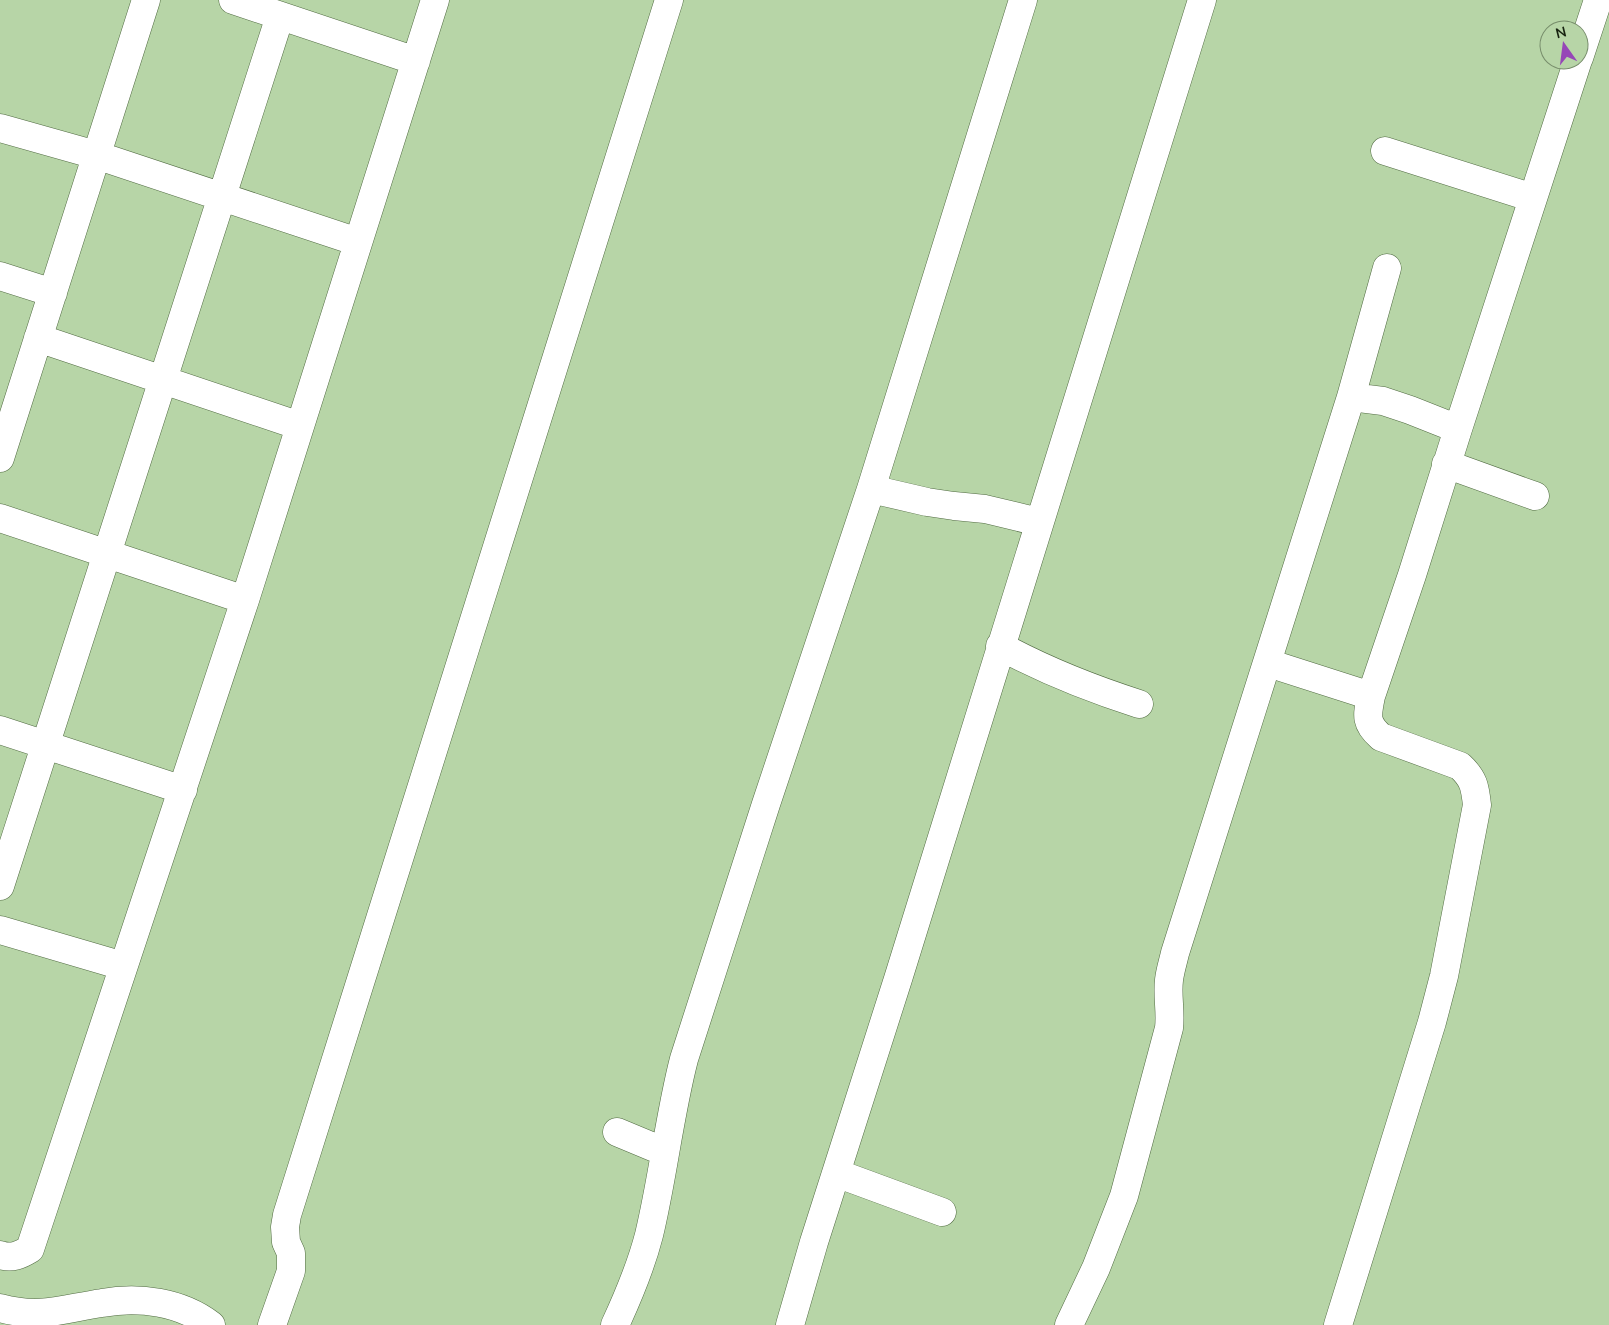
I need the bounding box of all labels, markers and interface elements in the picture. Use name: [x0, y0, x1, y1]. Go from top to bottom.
north arrow: [1539, 20, 1589, 70]
text: N: [1554, 22, 1568, 42]

